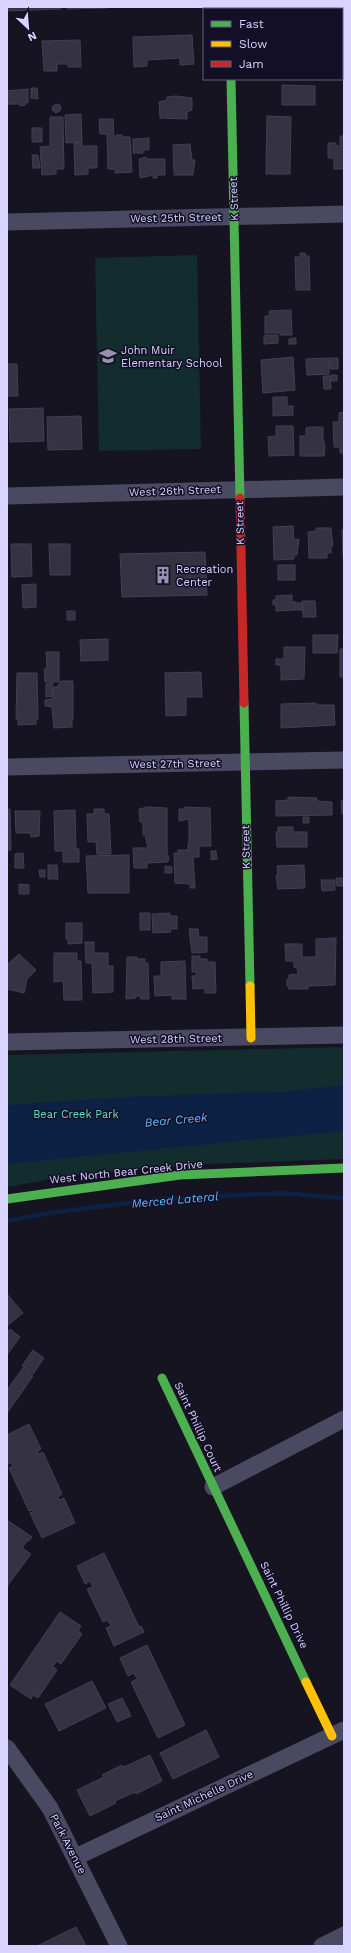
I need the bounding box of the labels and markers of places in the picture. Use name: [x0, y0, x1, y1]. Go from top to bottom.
place label: John Muir Elementary School: [121, 344, 223, 370]
school or university icon: John Muir Elementary School: [98, 346, 118, 366]
place label: Recreation Center: [176, 563, 233, 589]
building icon: Recreation Center: [153, 565, 173, 585]

